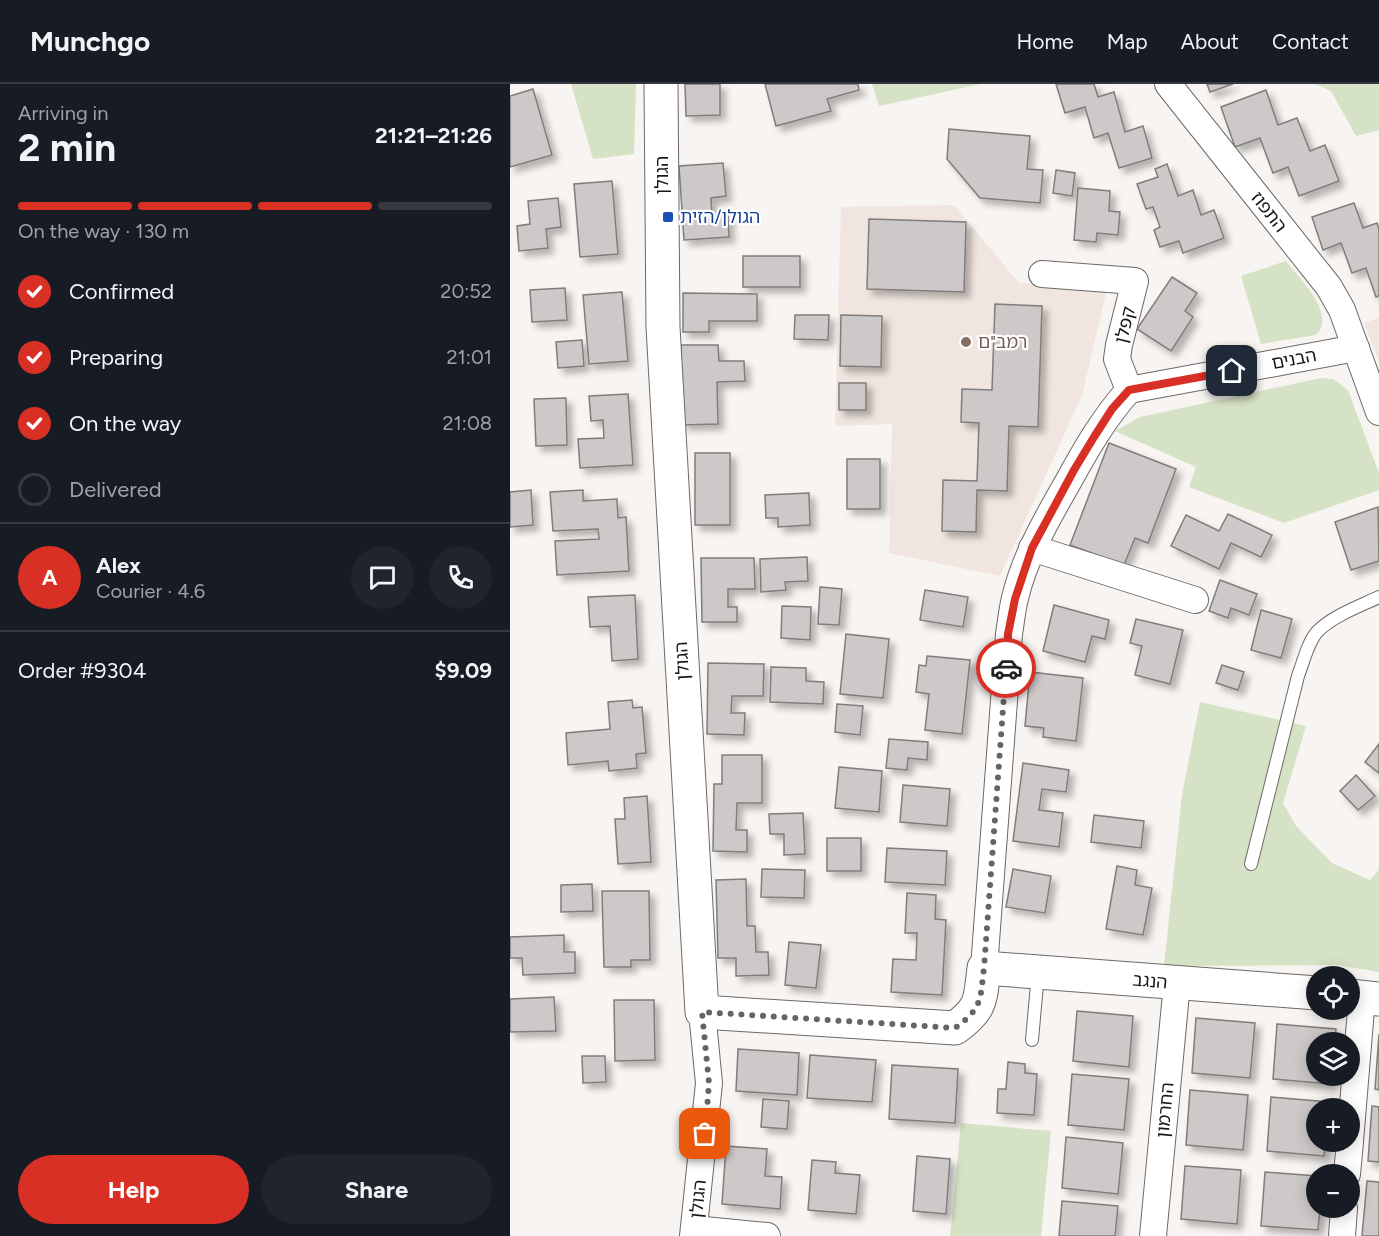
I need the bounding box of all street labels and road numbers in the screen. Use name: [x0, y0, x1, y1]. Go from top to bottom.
street label: הגולן: [651, 156, 673, 194]
street label: התפוז: [1246, 187, 1292, 237]
street label: קפלן: [1110, 304, 1140, 346]
street label: הבנים: [1270, 344, 1318, 374]
street label: הגולן: [670, 641, 694, 681]
street label: הנגב: [1131, 969, 1169, 993]
street label: החרמון: [1152, 1081, 1178, 1139]
street label: הגולן: [685, 1179, 711, 1219]

